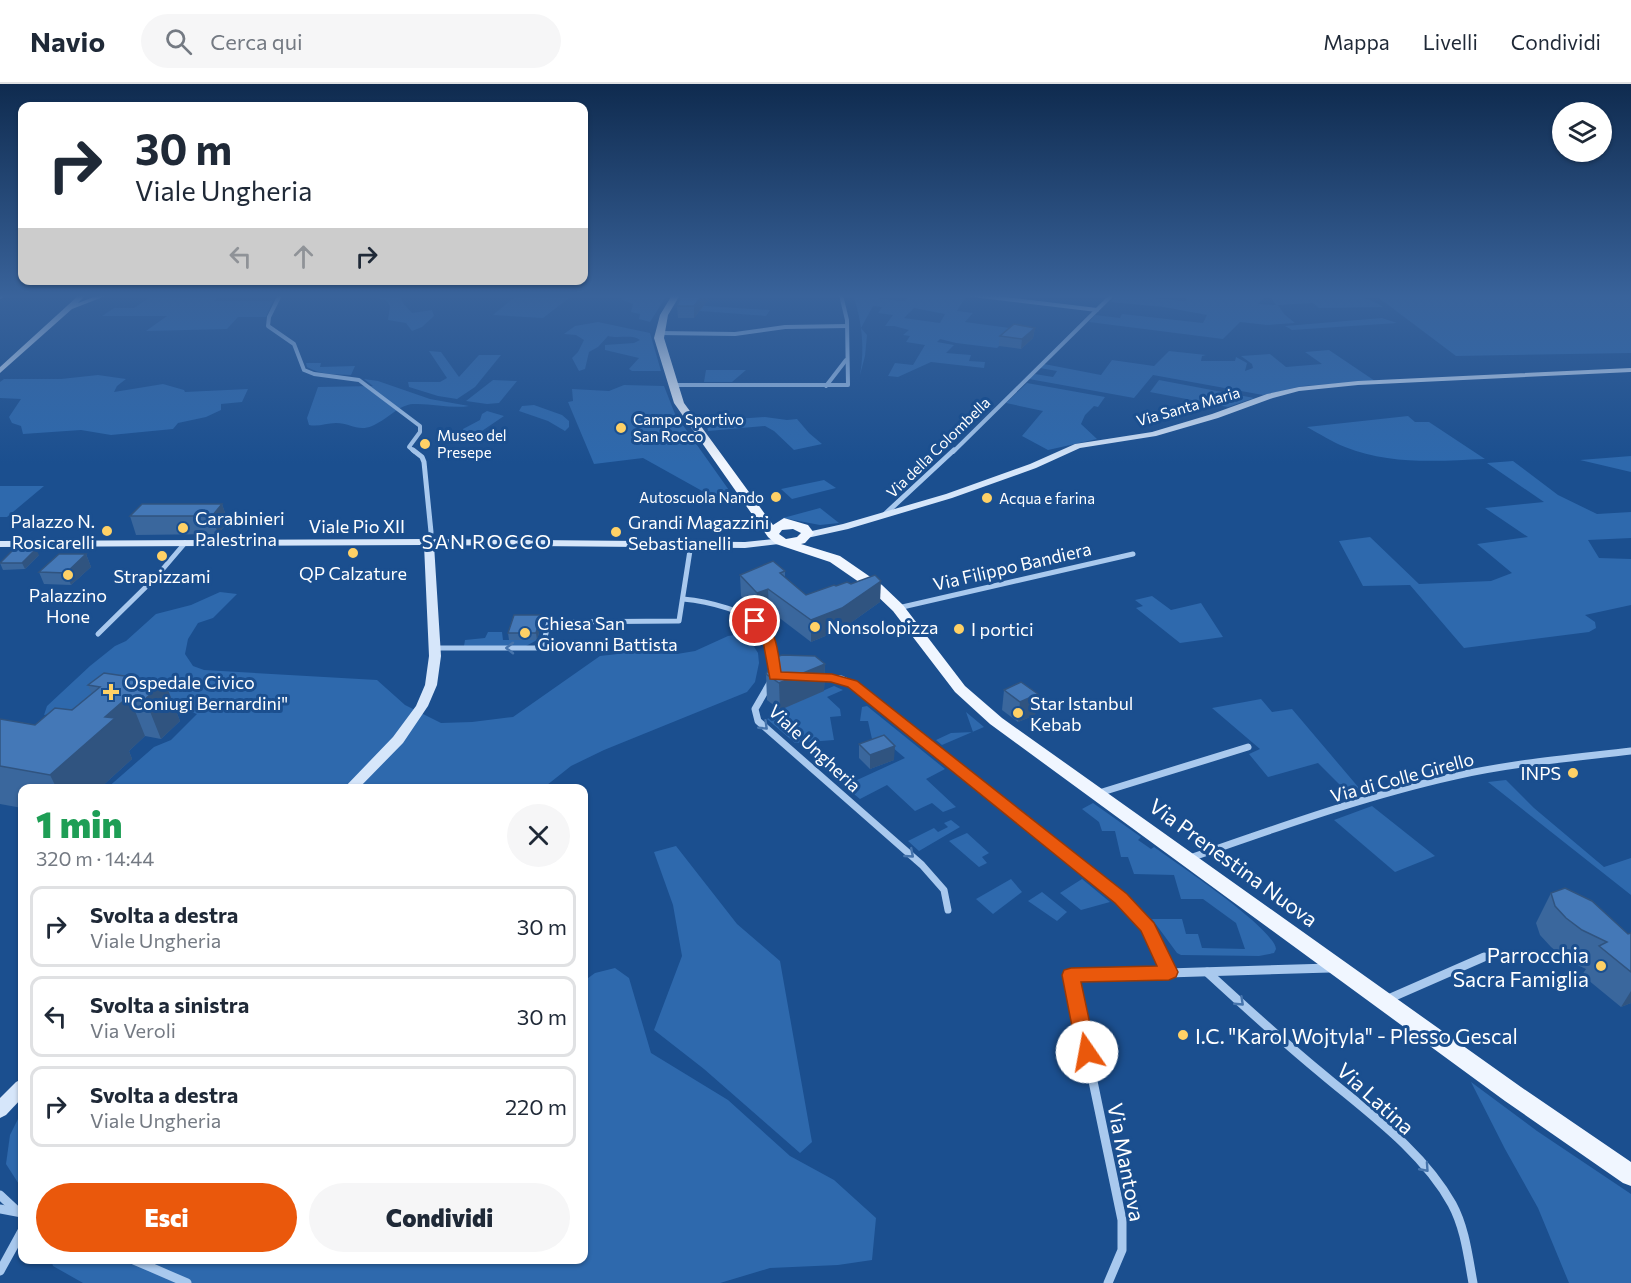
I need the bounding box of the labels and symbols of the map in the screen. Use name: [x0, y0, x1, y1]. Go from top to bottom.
street label: Via Santa Maria: [1134, 383, 1242, 429]
street label: Via della Colombella: [882, 393, 994, 501]
place label: Campo Sportivo San Rocco: [633, 410, 744, 445]
marker: Campo Sportivo San Rocco: [614, 421, 628, 435]
place label: Museo del Presepe: [437, 426, 507, 461]
marker: Museo del Presepe: [418, 437, 432, 451]
place label: Autoscuola Nando: [639, 488, 764, 506]
place label: Acqua e farina: [999, 489, 1095, 507]
marker: Autoscuola Nando: [769, 490, 783, 504]
marker: Acqua e farina: [980, 491, 994, 505]
place label: Carabinieri Palestrina: [195, 507, 285, 550]
place label: Palazzo N. Rosicarelli: [10, 510, 95, 553]
place label: Grandi Magazzini Sebastianelli: [628, 511, 769, 554]
street label: Viale Pio XII: [309, 515, 405, 537]
marker: Carabinieri Palestrina: [176, 521, 190, 535]
marker: Palazzo N. Rosicarelli: [100, 524, 114, 538]
marker: Grandi Magazzini Sebastianelli: [609, 525, 623, 539]
district label: SAN ROCCO: [421, 529, 553, 553]
street label: Via Filippo Bandiera: [931, 537, 1093, 595]
marker: QP Calzature: [346, 546, 360, 560]
marker: Strapizzami: [155, 549, 169, 563]
place label: QP Calzature: [299, 562, 407, 584]
place label: Strapizzami: [113, 565, 211, 587]
marker: Palazzino Hone: [61, 568, 75, 582]
place label: Palazzino Hone: [29, 584, 107, 627]
pin: [729, 595, 780, 646]
place label: Chiesa San Giovanni Battista: [537, 612, 678, 655]
place label: Nonsolopizza: [827, 616, 939, 638]
place label: I portici: [971, 618, 1034, 640]
marker: Nonsolopizza: [808, 620, 822, 634]
marker: I portici: [952, 622, 966, 636]
marker: Chiesa San Giovanni Battista: [518, 626, 532, 640]
one-way arrow: [506, 642, 515, 654]
place label: Ospedale Civico "Coniugi Bernardini": [124, 671, 288, 714]
marker: Ospedale Civico "Coniugi Bernardini": [102, 683, 120, 701]
place label: Star Istanbul Kebab: [1030, 692, 1133, 735]
street label: Viale Ungheria: [764, 700, 866, 796]
marker: Star Istanbul Kebab: [1011, 706, 1025, 720]
one-way arrow: [756, 718, 767, 729]
street label: Via di Colle Girello: [1328, 747, 1476, 807]
place label: INPS: [1521, 762, 1561, 784]
marker: INPS: [1566, 766, 1580, 780]
street label: Via Prenestina Nuova: [1145, 793, 1323, 931]
one-way arrow: [903, 847, 914, 858]
place label: Parrocchia Sacra Famiglia: [1453, 942, 1589, 991]
marker: Parrocchia Sacra Famiglia: [1594, 959, 1608, 973]
one-way arrow: [1233, 995, 1243, 1006]
position arrow: [1055, 1020, 1119, 1084]
place label: I.C. "Karol Wojtyla" - Plesso Gescal: [1195, 1023, 1518, 1048]
marker: I.C. "Karol Wojtyla" - Plesso Gescal: [1176, 1028, 1190, 1042]
street label: Via Latina: [1332, 1057, 1420, 1139]
street label: Via Mantova: [1103, 1101, 1151, 1223]
one-way arrow: [1418, 1161, 1429, 1172]

